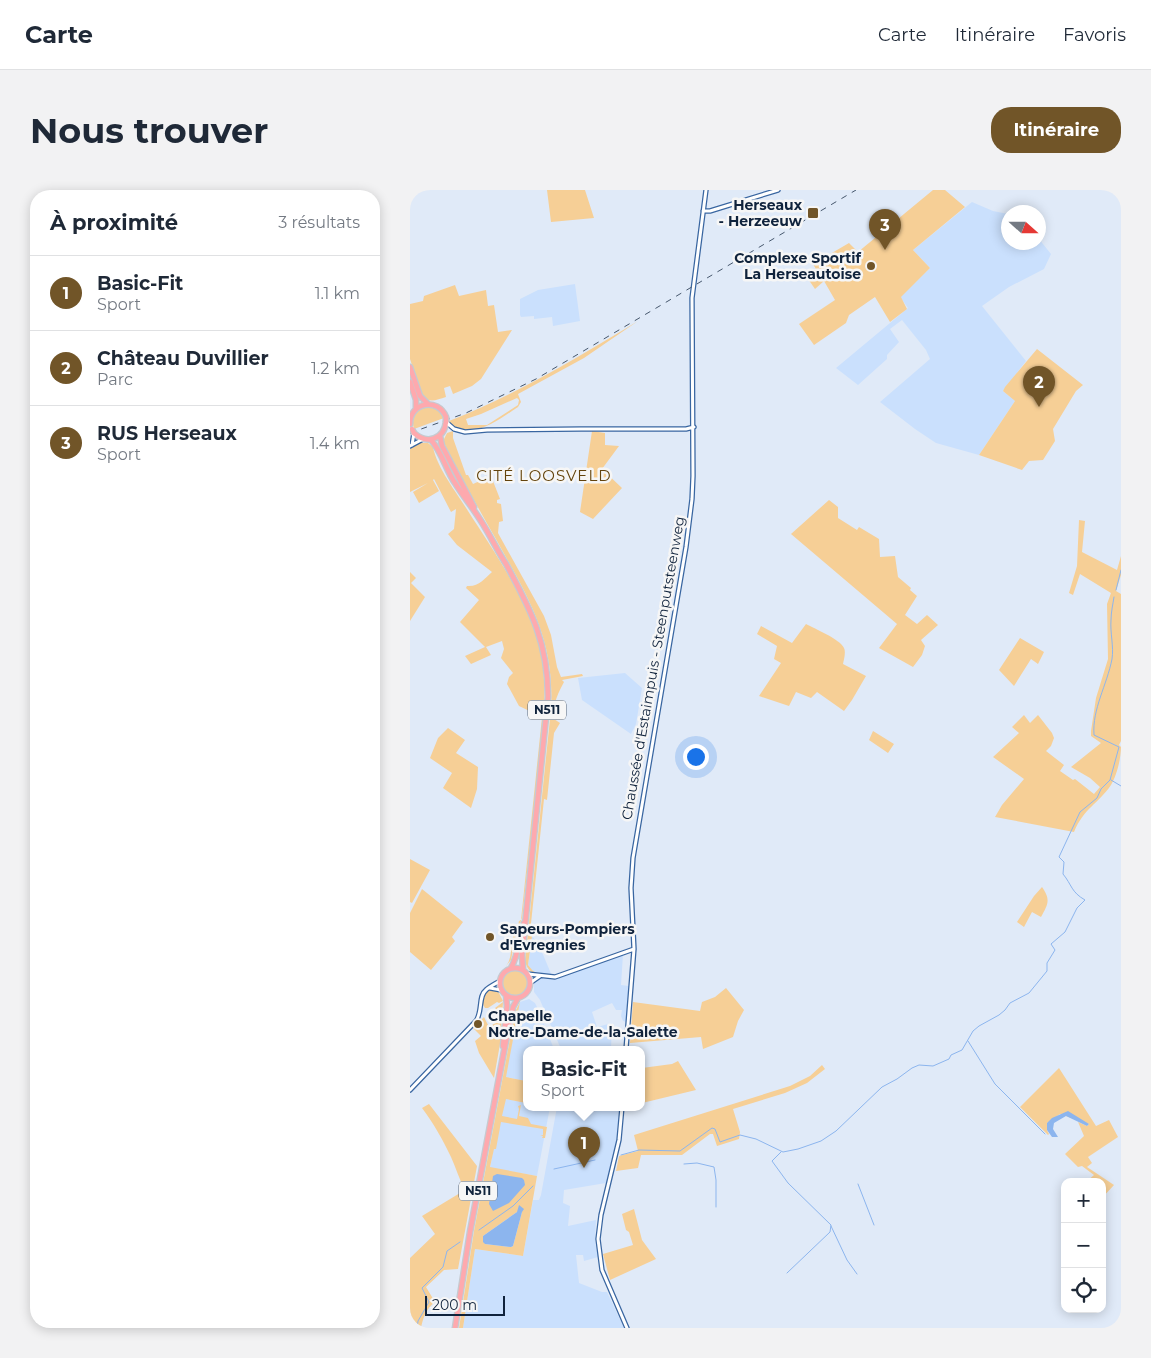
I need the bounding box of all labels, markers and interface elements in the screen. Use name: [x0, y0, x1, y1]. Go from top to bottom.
text: Carte: [25, 20, 93, 49]
text: Carte: [878, 24, 927, 46]
text: Itinéraire: [955, 24, 1035, 46]
text: Favoris: [1063, 24, 1126, 46]
button: Itinéraire: [991, 107, 1121, 153]
text: Nous trouver: [30, 109, 268, 152]
place label: Herseaux - Herzeeuw: [719, 196, 803, 230]
north arrow: [1001, 205, 1046, 250]
marker: Herseaux - Herzeeuw: [806, 206, 820, 220]
pin: 3: [869, 209, 901, 250]
text: À proximité: [50, 210, 178, 235]
text: 3 résultats: [278, 213, 360, 232]
place label: Complexe Sportif La Herseautoise: [734, 249, 862, 283]
marker: Complexe Sportif La Herseautoise: [865, 260, 877, 272]
text: Basic-Fit: [97, 272, 183, 295]
text: 1: [63, 284, 69, 303]
text: 1.1 km: [315, 284, 360, 303]
text: Sport: [97, 295, 141, 314]
text: Château Duvillier: [97, 347, 269, 370]
text: 2: [61, 359, 71, 378]
text: 1.2 km: [311, 359, 360, 378]
pin: 2: [1023, 366, 1055, 407]
text: Parc: [97, 370, 133, 389]
text: RUS Herseaux: [97, 422, 237, 445]
text: 3: [61, 434, 71, 453]
text: 1.4 km: [310, 434, 360, 453]
text: Sport: [97, 445, 141, 464]
district label: CITÉ LOOSVELD: [476, 466, 612, 485]
street label: Chaussée d'Estaimpuis - Steenputsteenweg: [617, 515, 689, 821]
road number: N511: [528, 700, 566, 720]
your location: [683, 744, 709, 770]
place label: Sapeurs-Pompiers d'Evregnies: [500, 920, 635, 954]
marker: Sapeurs-Pompiers d'Evregnies: [484, 931, 496, 943]
place label: Chapelle Notre-Dame-de-la-Salette: [488, 1007, 678, 1041]
marker: Chapelle Notre-Dame-de-la-Salette: [472, 1018, 484, 1030]
popup: [523, 1046, 645, 1111]
text: Basic-Fit: [541, 1058, 627, 1081]
text: Sport: [541, 1081, 585, 1100]
pin: 1: [568, 1127, 600, 1168]
map controls: [1061, 1178, 1106, 1313]
button: +: [1061, 1178, 1106, 1223]
road number: N511: [459, 1181, 497, 1200]
button: −: [1061, 1223, 1106, 1268]
button: locate: [1061, 1268, 1106, 1313]
scale bar: [425, 1293, 505, 1316]
text: 200 m: [432, 1296, 477, 1314]

